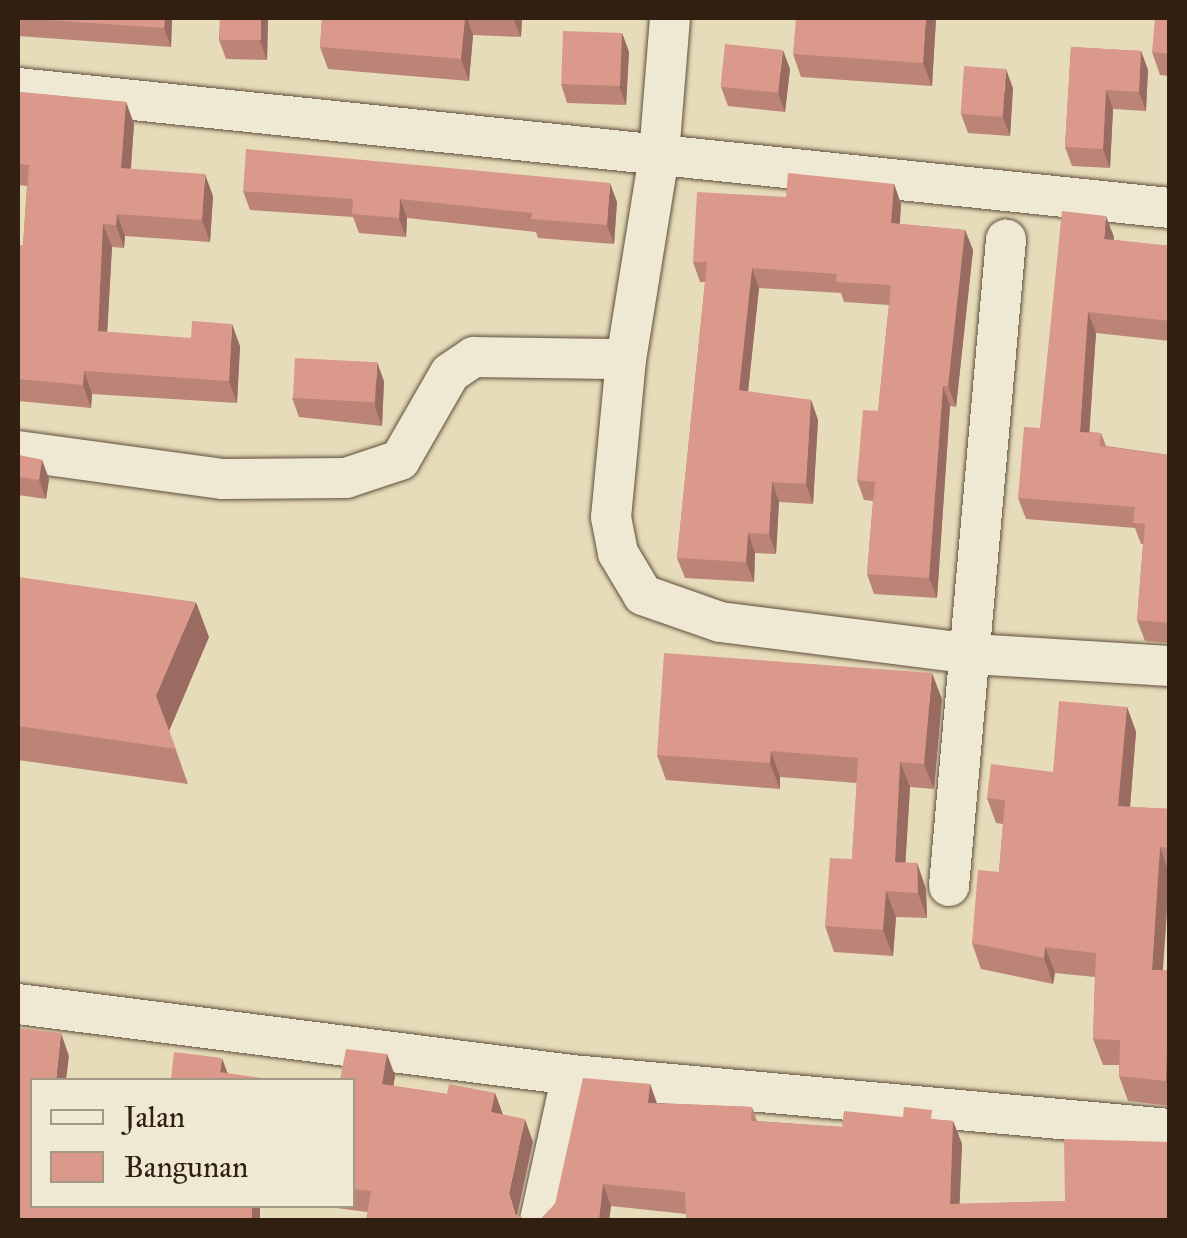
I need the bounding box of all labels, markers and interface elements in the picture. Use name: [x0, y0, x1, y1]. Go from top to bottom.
legend: [30, 1078, 355, 1208]
text: Jalan: [124, 1099, 185, 1135]
text: Bangunan: [124, 1149, 248, 1185]

